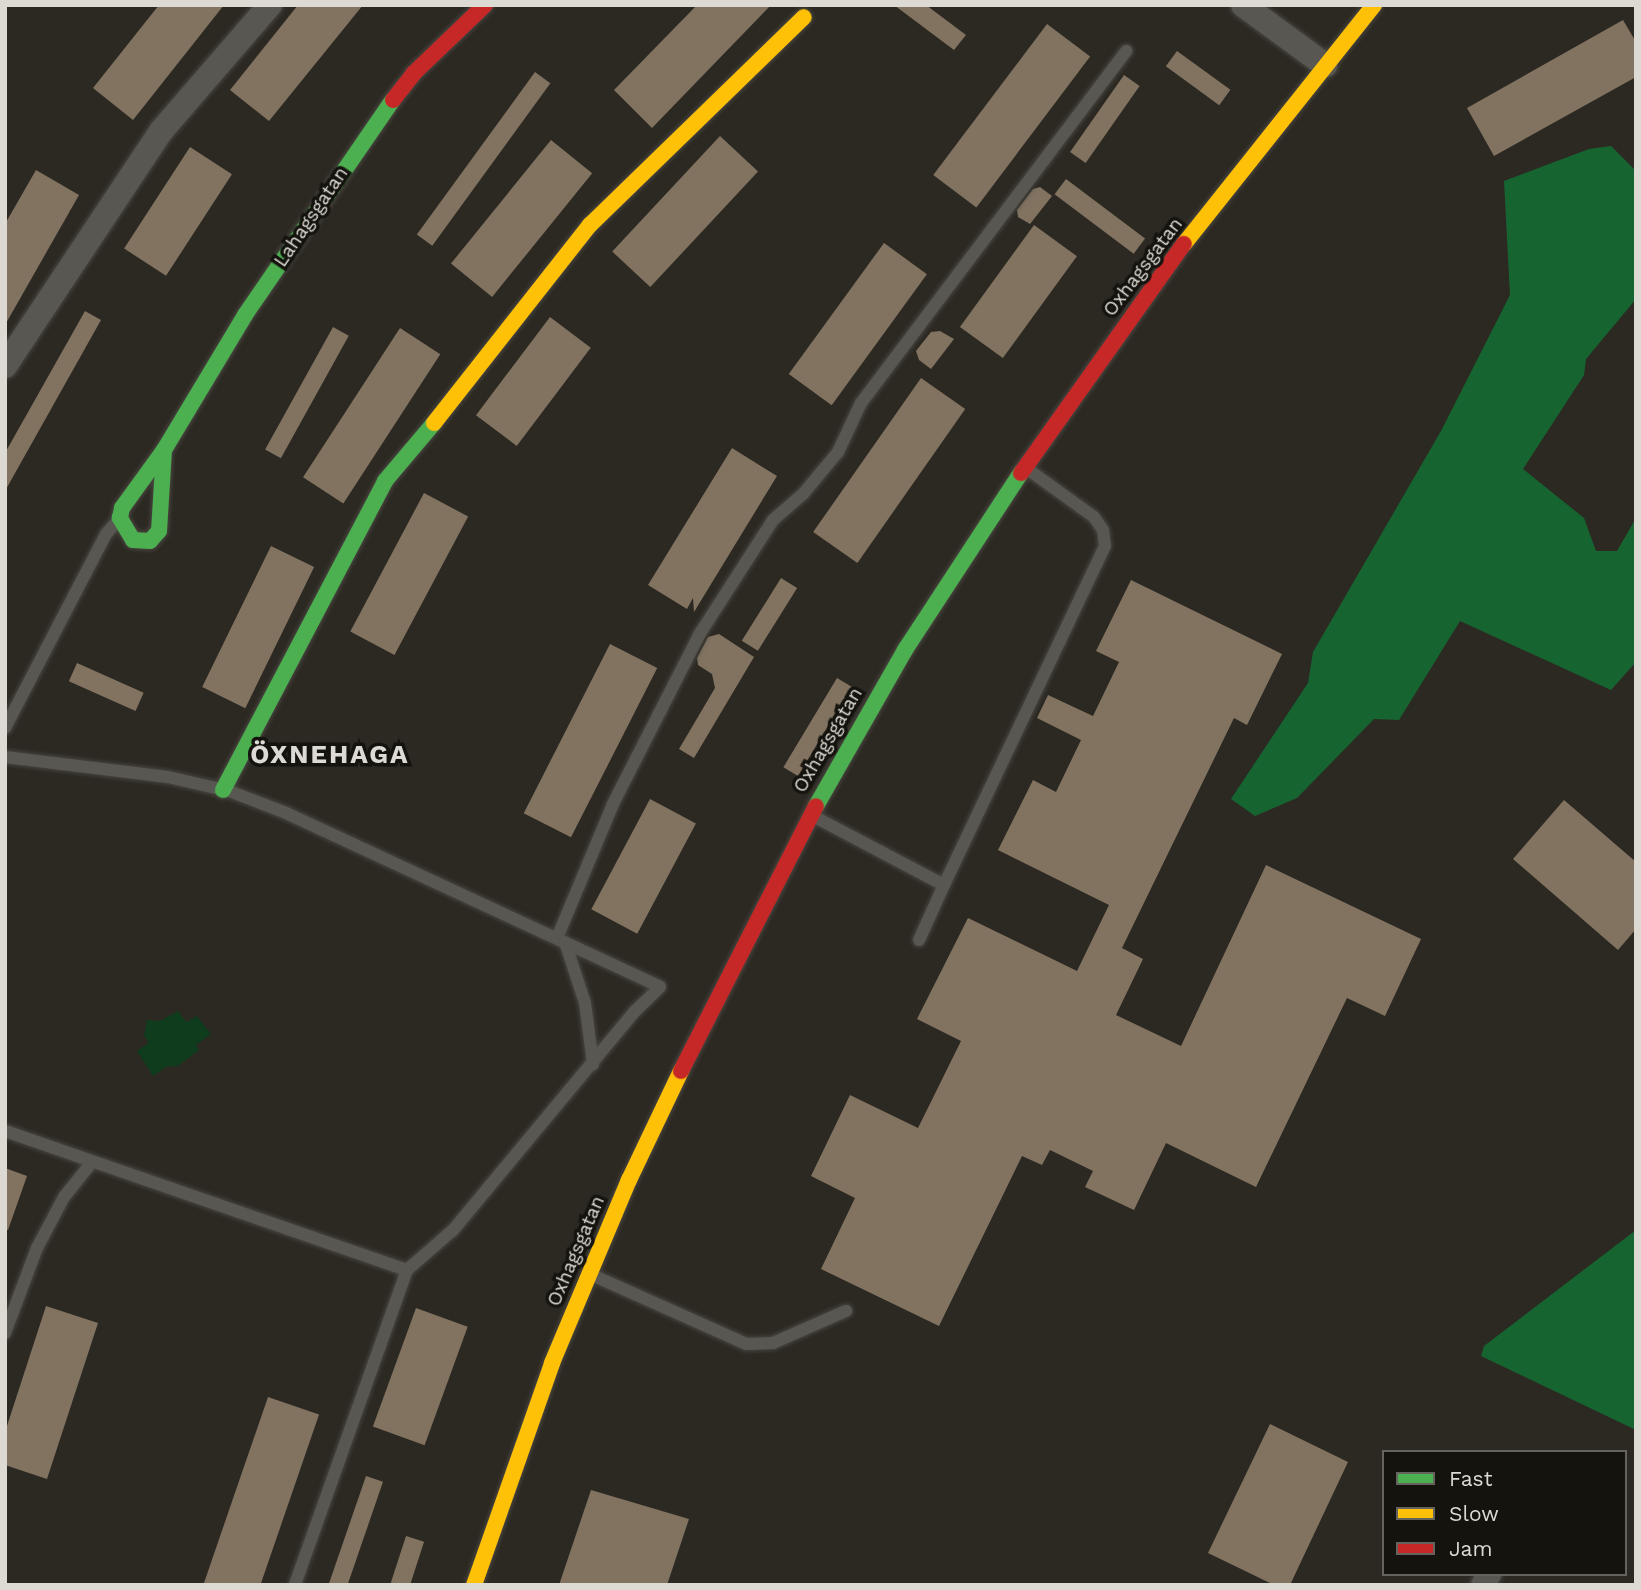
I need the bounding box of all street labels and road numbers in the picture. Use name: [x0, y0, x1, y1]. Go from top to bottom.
street label: Lahagsgatan: [269, 163, 353, 271]
street label: Oxhagsgatan: [1099, 213, 1187, 321]
street label: Oxhagsgatan: [789, 683, 867, 797]
street label: Oxhagsgatan: [543, 1192, 609, 1310]

